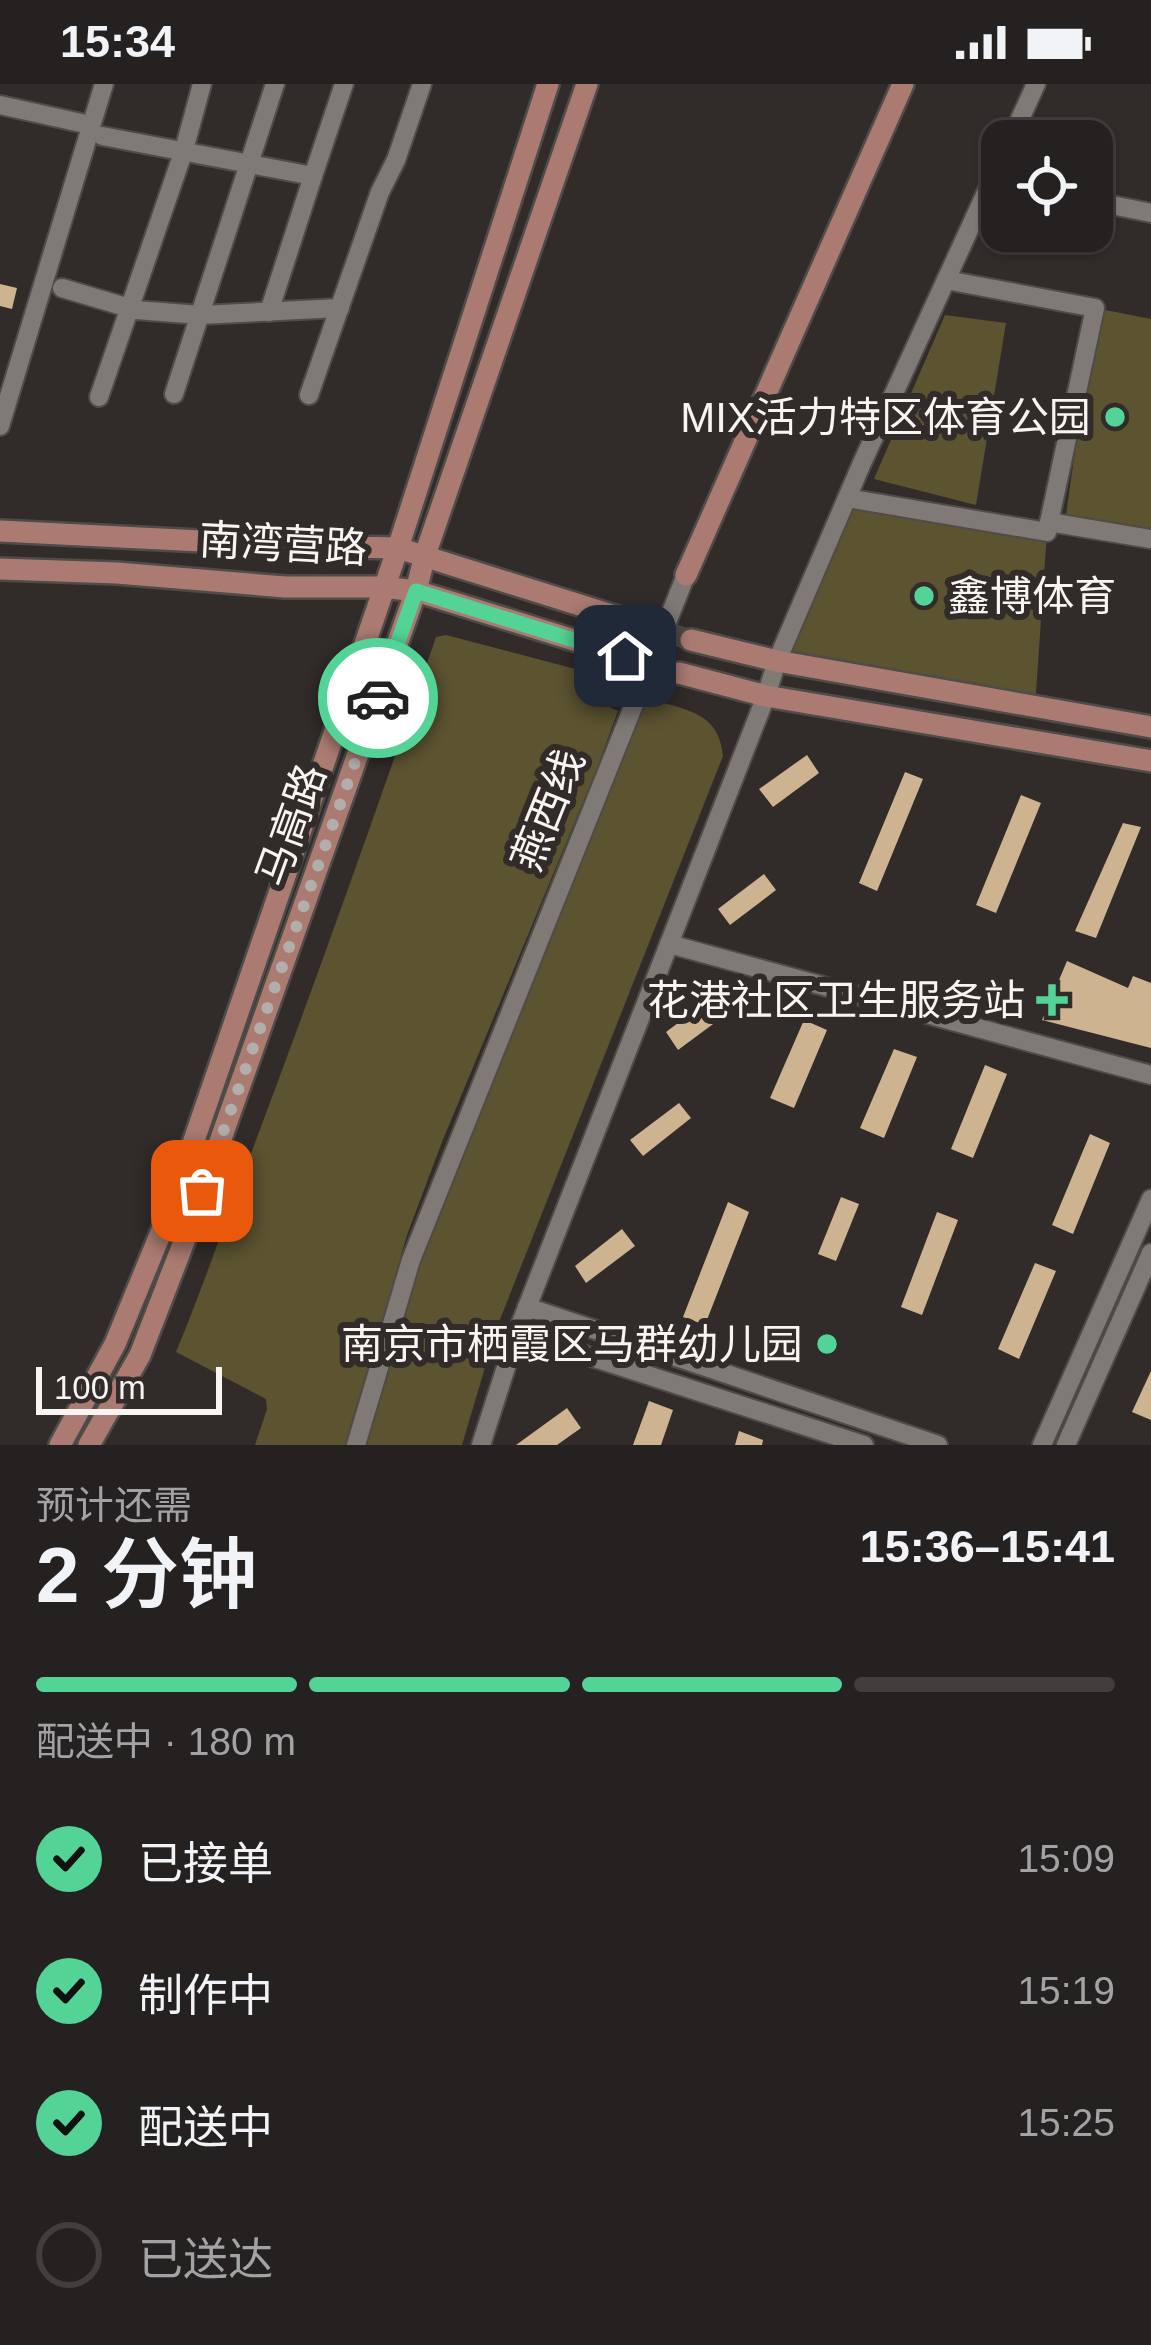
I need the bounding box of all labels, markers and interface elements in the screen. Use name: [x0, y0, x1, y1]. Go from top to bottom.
text: 15:34: [60, 16, 175, 67]
map controls: [981, 120, 1113, 252]
button: locate: [981, 120, 1113, 252]
place label: MIX活力特区体育公园: [680, 394, 1091, 441]
marker: MIX活力特区体育公园: [1102, 404, 1128, 430]
street label: 南湾营路: [198, 516, 368, 572]
place label: 鑫博体育: [948, 573, 1116, 620]
marker: 鑫博体育: [911, 583, 937, 609]
pin: [574, 605, 676, 707]
icon: home: [592, 623, 658, 689]
courier: [318, 638, 438, 758]
icon: car: [345, 665, 411, 731]
street label: 燕西线: [503, 743, 593, 877]
street label: 马高路: [247, 758, 335, 892]
place label: 花港社区卫生服务站: [647, 977, 1025, 1024]
marker: 花港社区卫生服务站: [1036, 984, 1068, 1016]
pin: [151, 1140, 253, 1242]
icon: bag: [169, 1158, 235, 1224]
place label: 南京市栖霞区马群幼儿园: [341, 1321, 803, 1368]
marker: 南京市栖霞区马群幼儿园: [814, 1331, 840, 1357]
scale bar: [36, 1361, 222, 1414]
text: 100 m: [54, 1369, 146, 1406]
text: 预计还需: [36, 1484, 192, 1527]
text: 15:36–15:41: [860, 1521, 1115, 1572]
text: 2 分钟: [36, 1531, 257, 1619]
text: 配送中 · 180 m: [36, 1720, 296, 1763]
icon: check: [36, 1826, 102, 1892]
text: 15:09: [1017, 1837, 1115, 1880]
text: 已接单: [138, 1838, 273, 1889]
icon: check: [36, 1958, 102, 2024]
text: 15:19: [1017, 1969, 1115, 2012]
text: 制作中: [138, 1970, 273, 2021]
icon: check: [36, 2090, 102, 2156]
text: 15:25: [1017, 2101, 1115, 2144]
text: 配送中: [138, 2102, 273, 2153]
text: 已送达: [138, 2234, 273, 2285]

